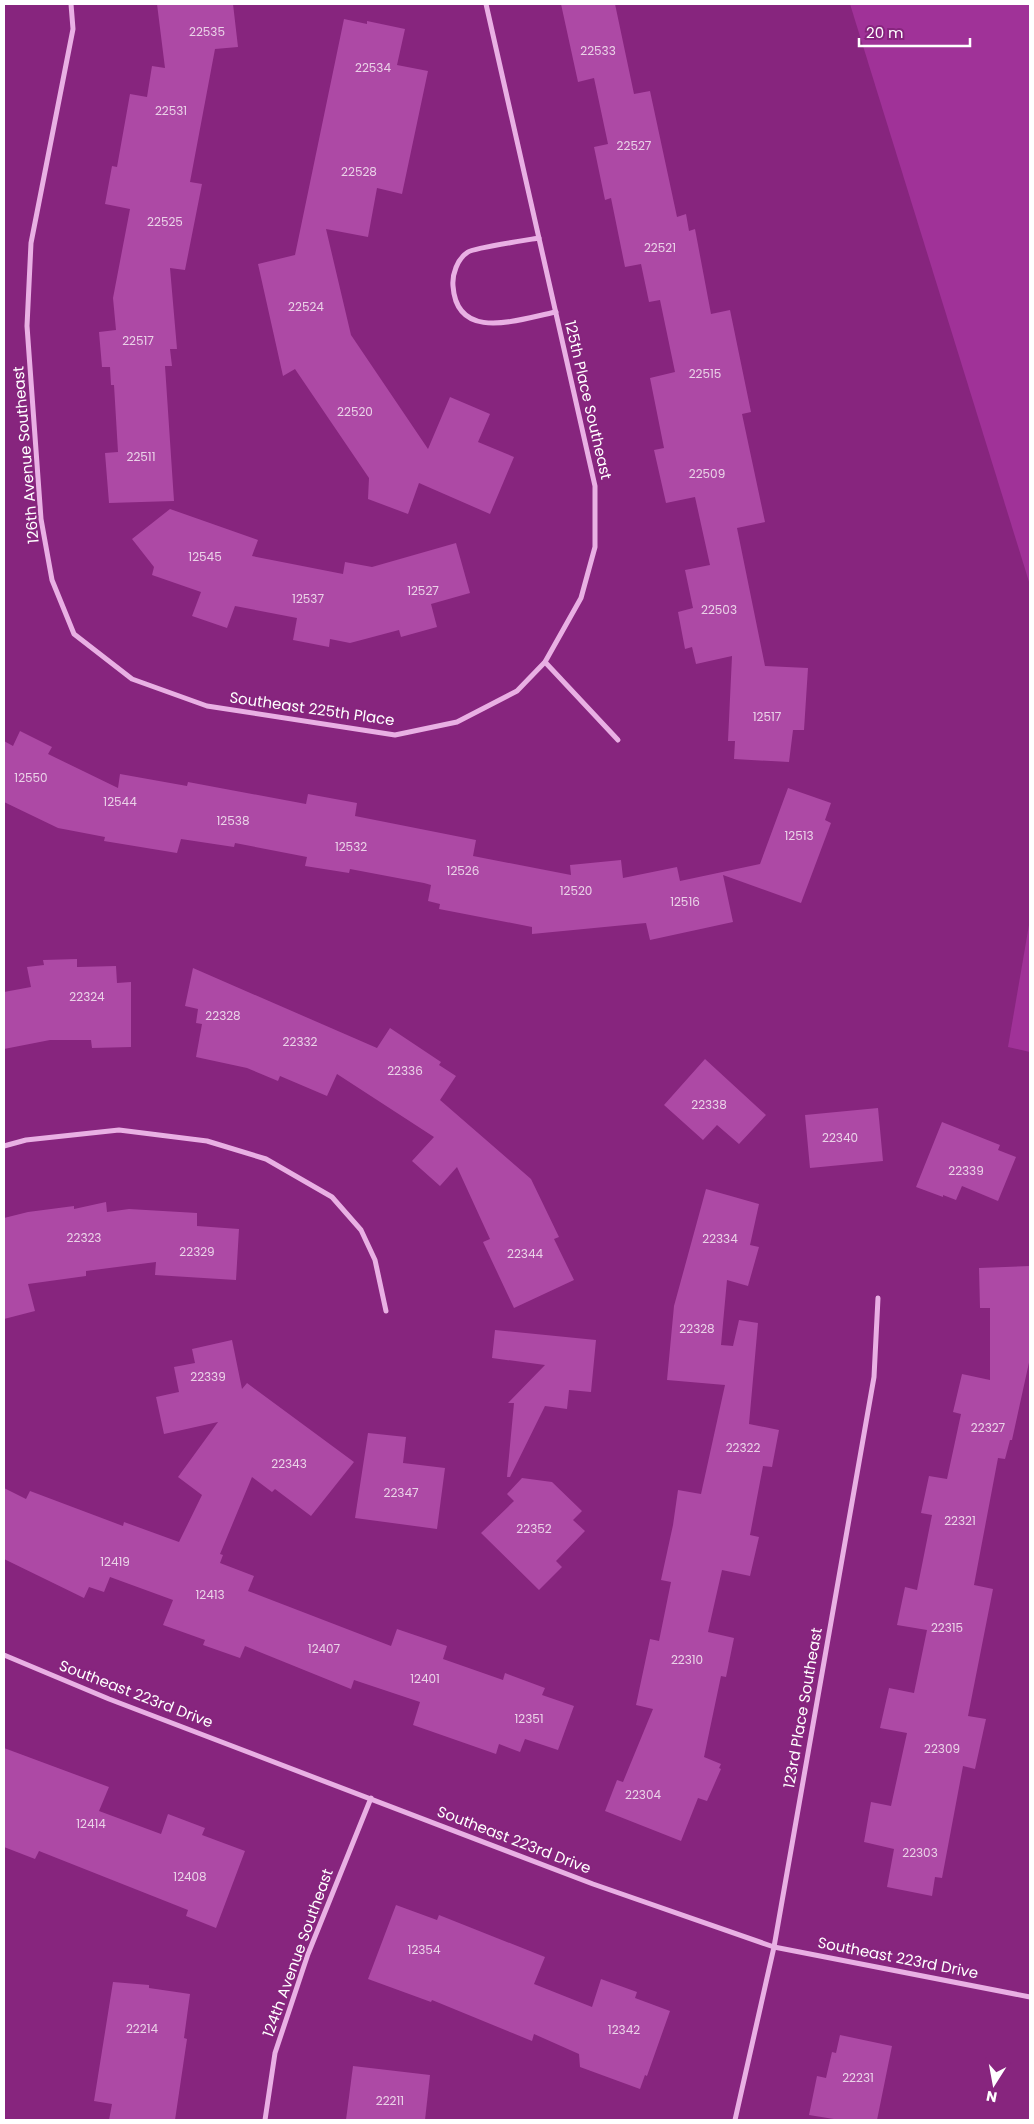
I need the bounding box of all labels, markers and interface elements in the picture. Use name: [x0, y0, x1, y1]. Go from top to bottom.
scale bar: [859, 15, 970, 47]
text: 20 m: [866, 22, 904, 43]
house number: 22535: [189, 23, 225, 40]
house number: 22533: [580, 42, 616, 59]
house number: 22534: [355, 59, 391, 76]
house number: 22531: [155, 102, 187, 119]
house number: 22527: [617, 137, 652, 154]
house number: 22528: [341, 163, 377, 180]
house number: 22525: [147, 213, 183, 230]
house number: 22521: [644, 239, 676, 256]
house number: 22524: [288, 298, 324, 315]
street label: 125th Place Southeast: [560, 318, 617, 481]
house number: 22517: [122, 332, 154, 349]
street label: 126th Avenue Southeast: [7, 365, 44, 545]
house number: 22515: [689, 365, 721, 382]
house number: 22520: [337, 403, 373, 420]
house number: 22511: [126, 448, 156, 465]
house number: 22509: [689, 465, 725, 482]
house number: 12545: [188, 548, 222, 565]
house number: 12527: [407, 582, 439, 599]
house number: 12537: [292, 590, 324, 607]
house number: 22503: [701, 601, 737, 618]
street label: Southeast 225th Place: [228, 687, 396, 730]
house number: 12517: [753, 708, 782, 725]
house number: 12550: [14, 769, 48, 786]
house number: 12544: [103, 793, 137, 810]
house number: 12538: [217, 812, 249, 829]
house number: 12513: [784, 827, 814, 844]
house number: 12532: [335, 838, 367, 855]
house number: 12526: [447, 862, 479, 879]
house number: 12520: [560, 882, 592, 899]
house number: 12516: [670, 893, 700, 910]
house number: 22324: [69, 988, 105, 1005]
house number: 22328: [205, 1007, 241, 1024]
house number: 22332: [283, 1033, 318, 1050]
house number: 22336: [387, 1062, 423, 1079]
house number: 22338: [691, 1096, 727, 1113]
house number: 22340: [822, 1129, 858, 1146]
house number: 22339: [948, 1162, 984, 1179]
house number: 22323: [67, 1229, 101, 1246]
house number: 22334: [702, 1230, 738, 1247]
house number: 22329: [179, 1243, 215, 1260]
house number: 22344: [507, 1245, 543, 1262]
house number: 22328: [679, 1320, 715, 1337]
house number: 22339: [190, 1368, 226, 1385]
house number: 22327: [971, 1419, 1006, 1436]
house number: 22322: [726, 1439, 760, 1456]
house number: 22343: [271, 1455, 307, 1472]
house number: 22347: [384, 1484, 419, 1501]
house number: 22321: [944, 1512, 976, 1529]
house number: 22352: [516, 1520, 552, 1537]
house number: 12419: [100, 1553, 130, 1570]
house number: 12413: [195, 1586, 225, 1603]
house number: 22315: [931, 1619, 963, 1636]
street label: 123rd Place Southeast: [778, 1626, 827, 1790]
house number: 12407: [308, 1640, 341, 1657]
house number: 22310: [671, 1651, 703, 1668]
street label: Southeast 223rd Drive: [56, 1654, 216, 1733]
house number: 12401: [410, 1670, 440, 1687]
house number: 12351: [514, 1710, 544, 1727]
house number: 22309: [924, 1740, 960, 1757]
house number: 22304: [625, 1786, 661, 1803]
street label: Southeast 223rd Drive: [434, 1800, 594, 1879]
house number: 12414: [76, 1815, 106, 1832]
house number: 22303: [902, 1844, 938, 1861]
street label: 124th Avenue Southeast: [257, 1866, 338, 2040]
house number: 12408: [173, 1868, 207, 1885]
street label: Southeast 223rd Drive: [816, 1932, 980, 1983]
house number: 12354: [408, 1941, 441, 1958]
house number: 22214: [126, 2020, 158, 2037]
house number: 12342: [608, 2021, 640, 2038]
north arrow: [969, 2059, 1019, 2109]
house number: 22231: [842, 2069, 874, 2086]
text: N: [984, 2086, 999, 2108]
house number: 22211: [376, 2092, 404, 2109]

